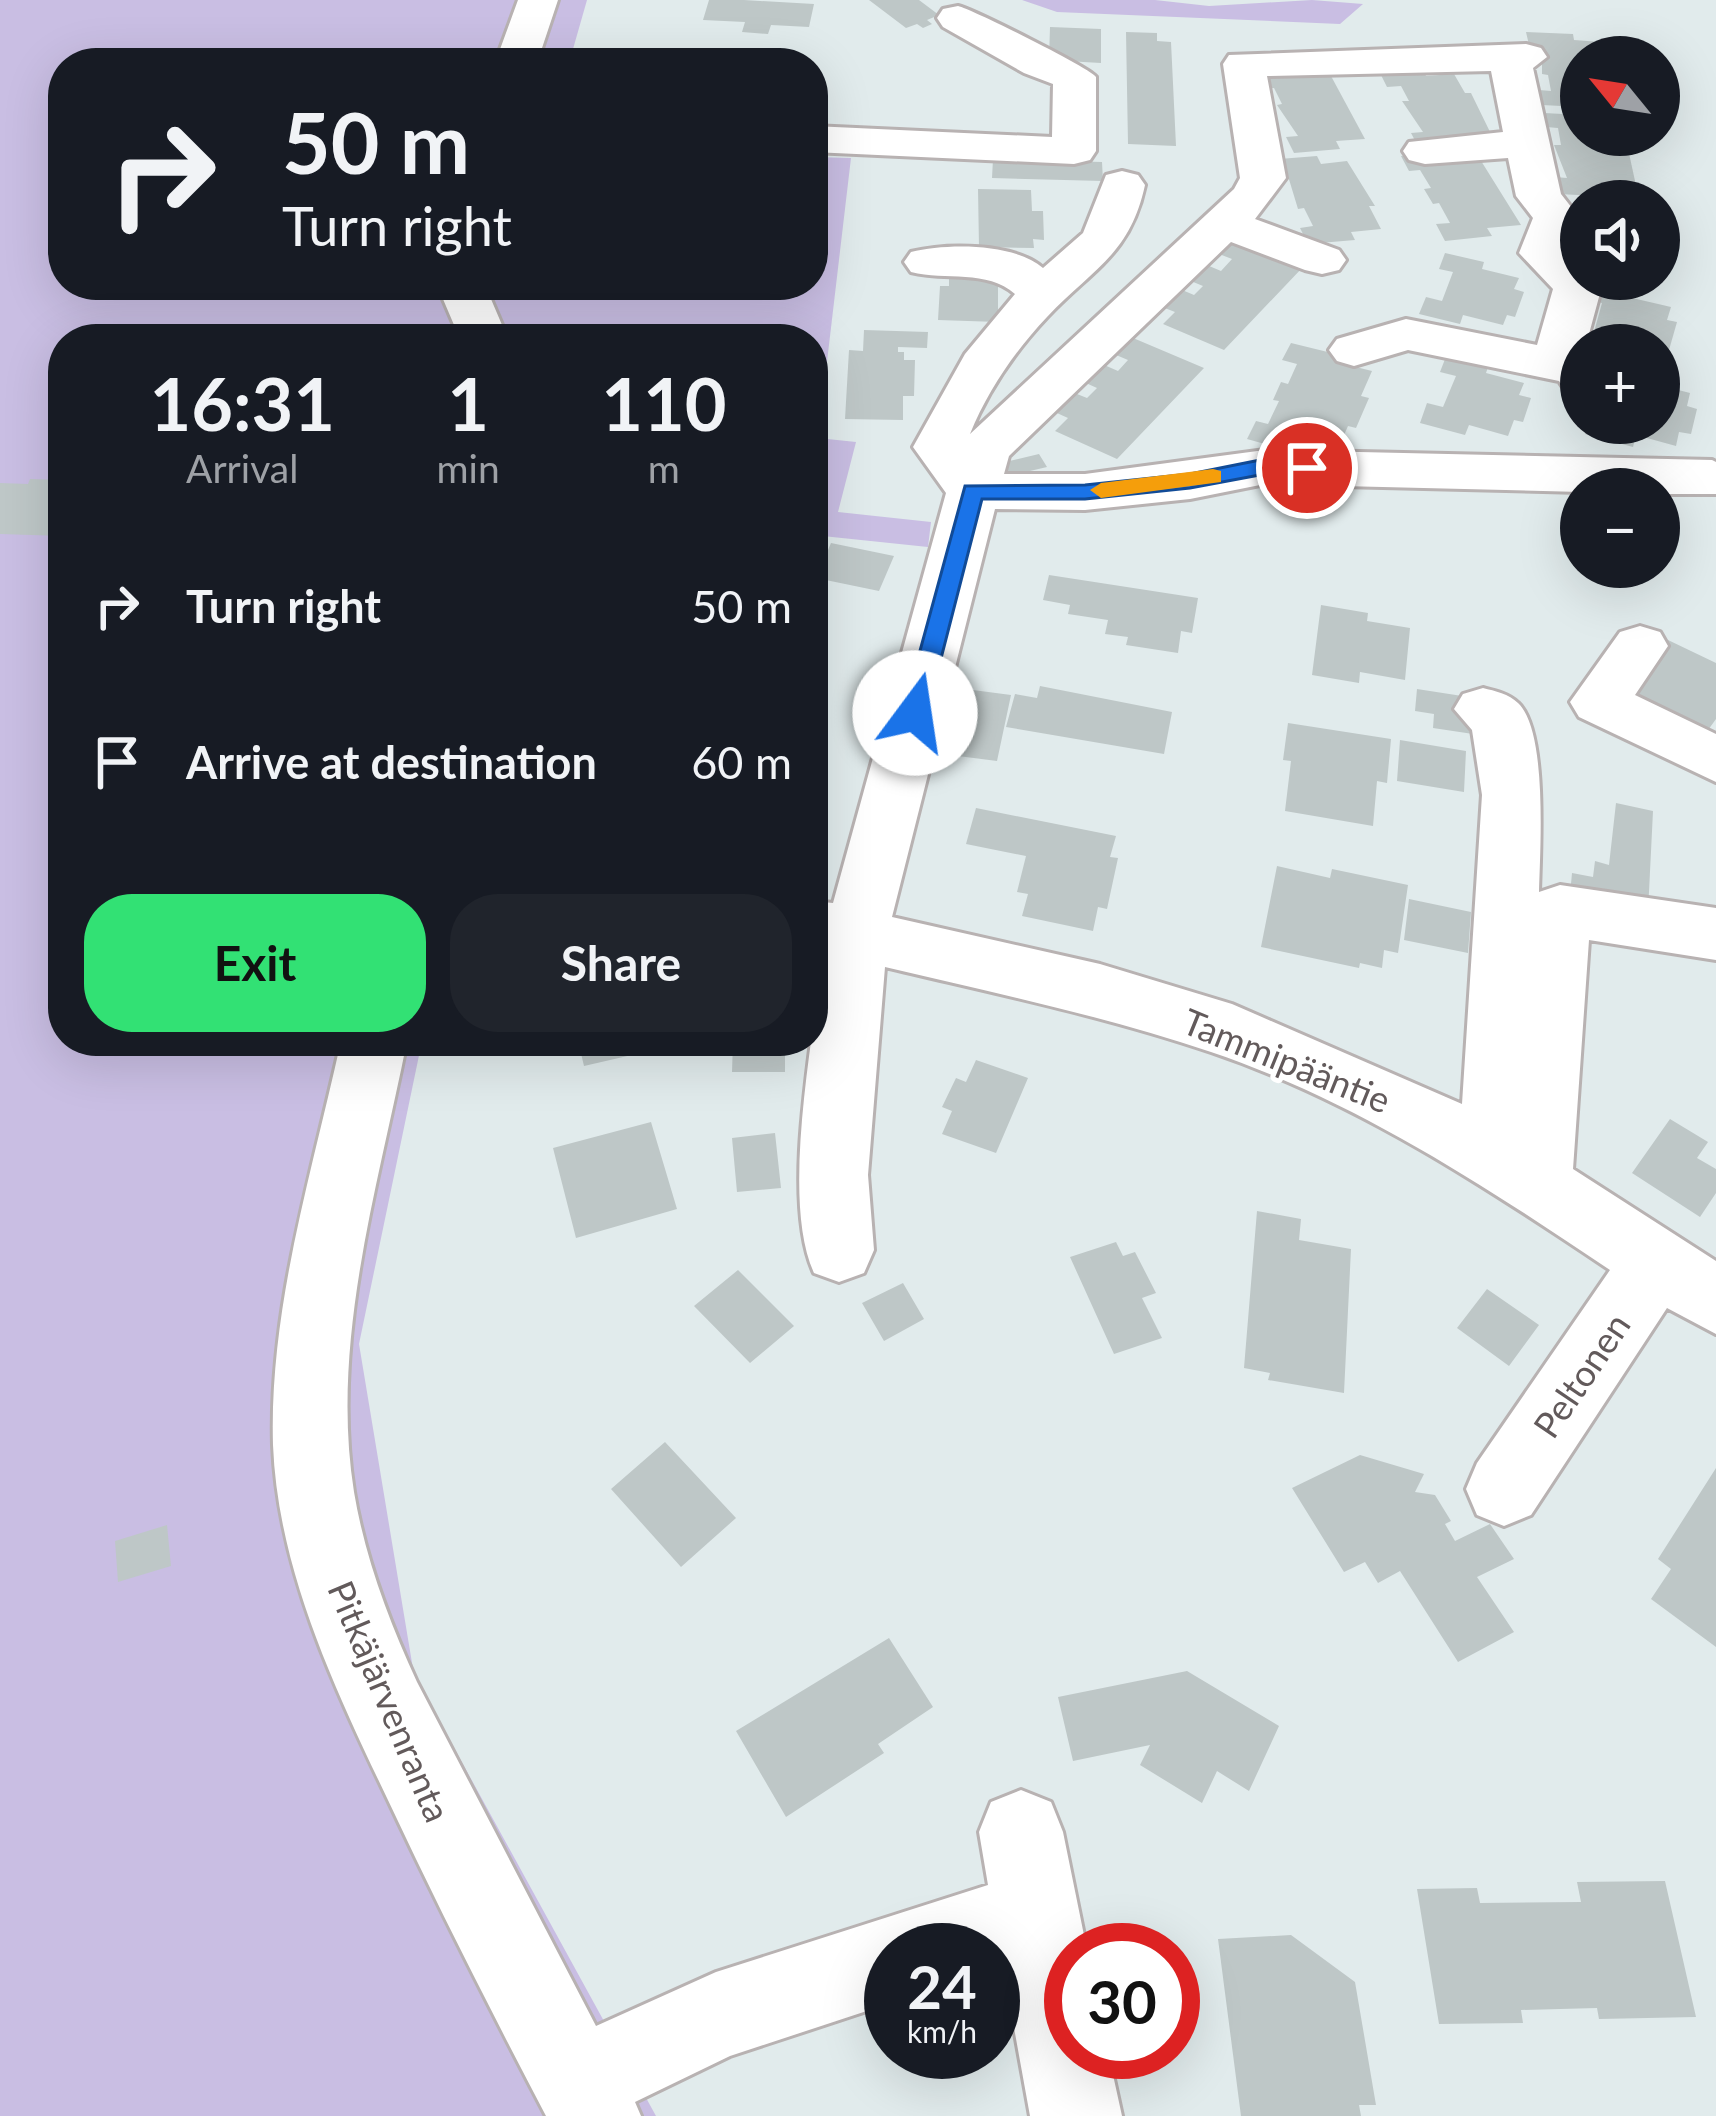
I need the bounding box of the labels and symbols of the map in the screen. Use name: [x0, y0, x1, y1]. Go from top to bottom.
north arrow: [1560, 36, 1680, 156]
pin: [1256, 417, 1358, 519]
position arrow: [852, 650, 978, 776]
street label: Tammipääntie: [1177, 998, 1397, 1122]
street label: Peltonen: [1523, 1304, 1639, 1446]
street label: Pitkäjärvenranta: [319, 1574, 461, 1828]
speed limit sign: 30: [1044, 1923, 1200, 2079]

